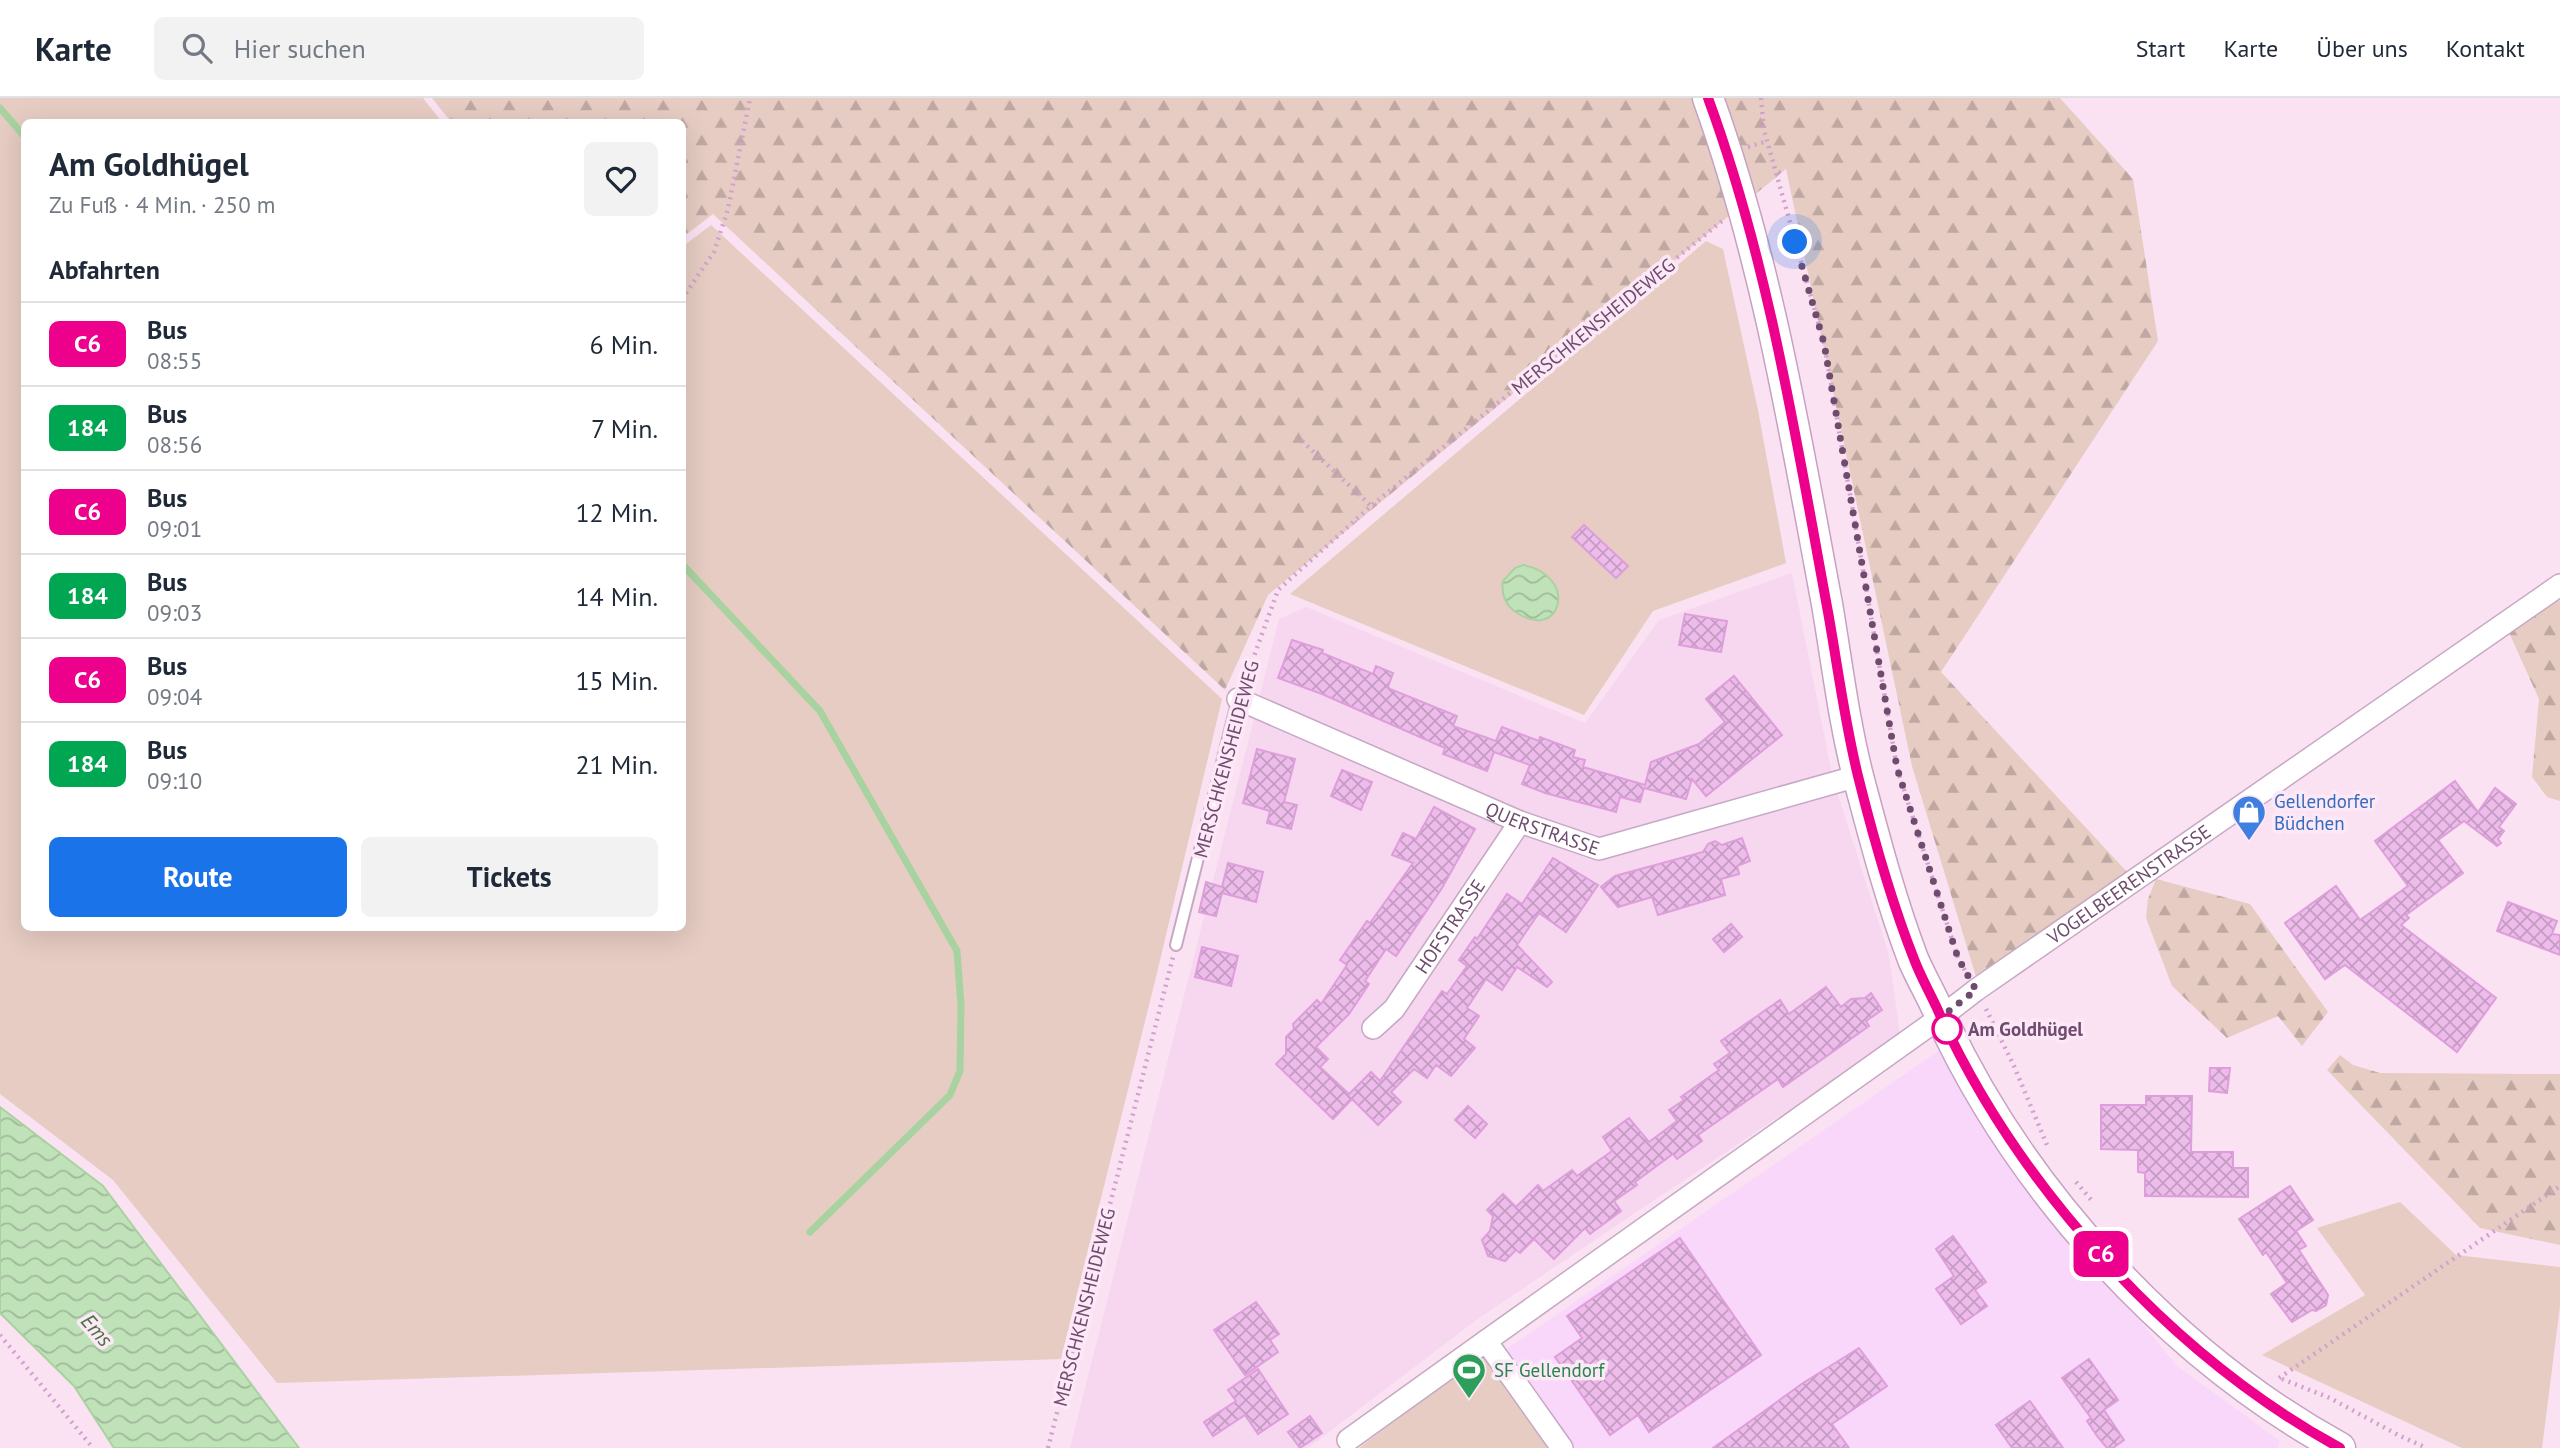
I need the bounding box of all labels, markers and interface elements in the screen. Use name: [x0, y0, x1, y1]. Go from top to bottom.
search box: [154, 17, 644, 80]
text: Karte: [35, 27, 112, 70]
icon: search: [178, 29, 216, 67]
text: Hier suchen: [234, 32, 366, 65]
text: Start: [2136, 33, 2185, 64]
text: Karte: [2223, 33, 2278, 64]
text: Über uns: [2316, 33, 2408, 64]
text: Kontakt: [2446, 33, 2525, 64]
text: Am Goldhügel: [49, 142, 249, 185]
button: heart: [584, 142, 658, 216]
text: Zu Fuß · 4 Min. · 250 m: [49, 190, 275, 219]
your location: [1777, 224, 1812, 259]
text: Abfahrten: [49, 253, 160, 286]
street label: MERSCHKENSHEIDEWEG: [1506, 253, 1680, 399]
text: Bus: [147, 313, 187, 346]
text: C6: [74, 328, 101, 359]
text: 6 Min.: [590, 328, 658, 361]
text: 08:55: [147, 346, 202, 375]
text: Bus: [147, 397, 187, 430]
text: 184: [67, 412, 108, 443]
text: 7 Min.: [591, 412, 658, 445]
text: 08:56: [147, 430, 202, 459]
text: Bus: [147, 481, 187, 514]
text: C6: [74, 496, 101, 527]
text: 12 Min.: [575, 496, 658, 529]
text: 09:01: [147, 514, 202, 543]
text: Bus: [147, 565, 187, 598]
text: 184: [67, 580, 108, 611]
text: 14 Min.: [575, 580, 658, 613]
text: 09:03: [147, 598, 202, 627]
text: Bus: [147, 649, 187, 682]
street label: MERSCHKENSHEIDEWEG: [1188, 658, 1264, 860]
text: C6: [74, 664, 101, 695]
text: 15 Min.: [575, 664, 658, 697]
text: 09:04: [147, 682, 202, 711]
text: Bus: [147, 733, 187, 766]
text: 184: [67, 748, 108, 779]
text: 21 Min.: [575, 748, 658, 781]
text: 09:10: [147, 766, 202, 795]
place label: Gellendorfer Büdchen: [2274, 789, 2376, 835]
shop icon: Gellendorfer Büdchen: [2230, 793, 2268, 842]
street label: QUERSTRASSE: [1482, 796, 1603, 860]
street label: VOGELBEERENSTRASSE: [2042, 819, 2215, 950]
button: Route: [49, 837, 347, 917]
button: Tickets: [361, 837, 658, 917]
street label: HOFSTRASSE: [1409, 875, 1490, 978]
marker: Am Goldhügel: [1932, 1014, 1962, 1044]
place label: Am Goldhügel: [1968, 1017, 2083, 1041]
street label: MERSCHKENSHEIDEWEG: [1048, 1205, 1120, 1409]
line badge: C6: [2070, 1231, 2132, 1277]
text: C6: [2087, 1238, 2115, 1269]
water label: Ems: [75, 1308, 119, 1353]
sports icon: SF Gellendorf: [1450, 1351, 1488, 1400]
place label: SF Gellendorf: [1494, 1358, 1605, 1382]

